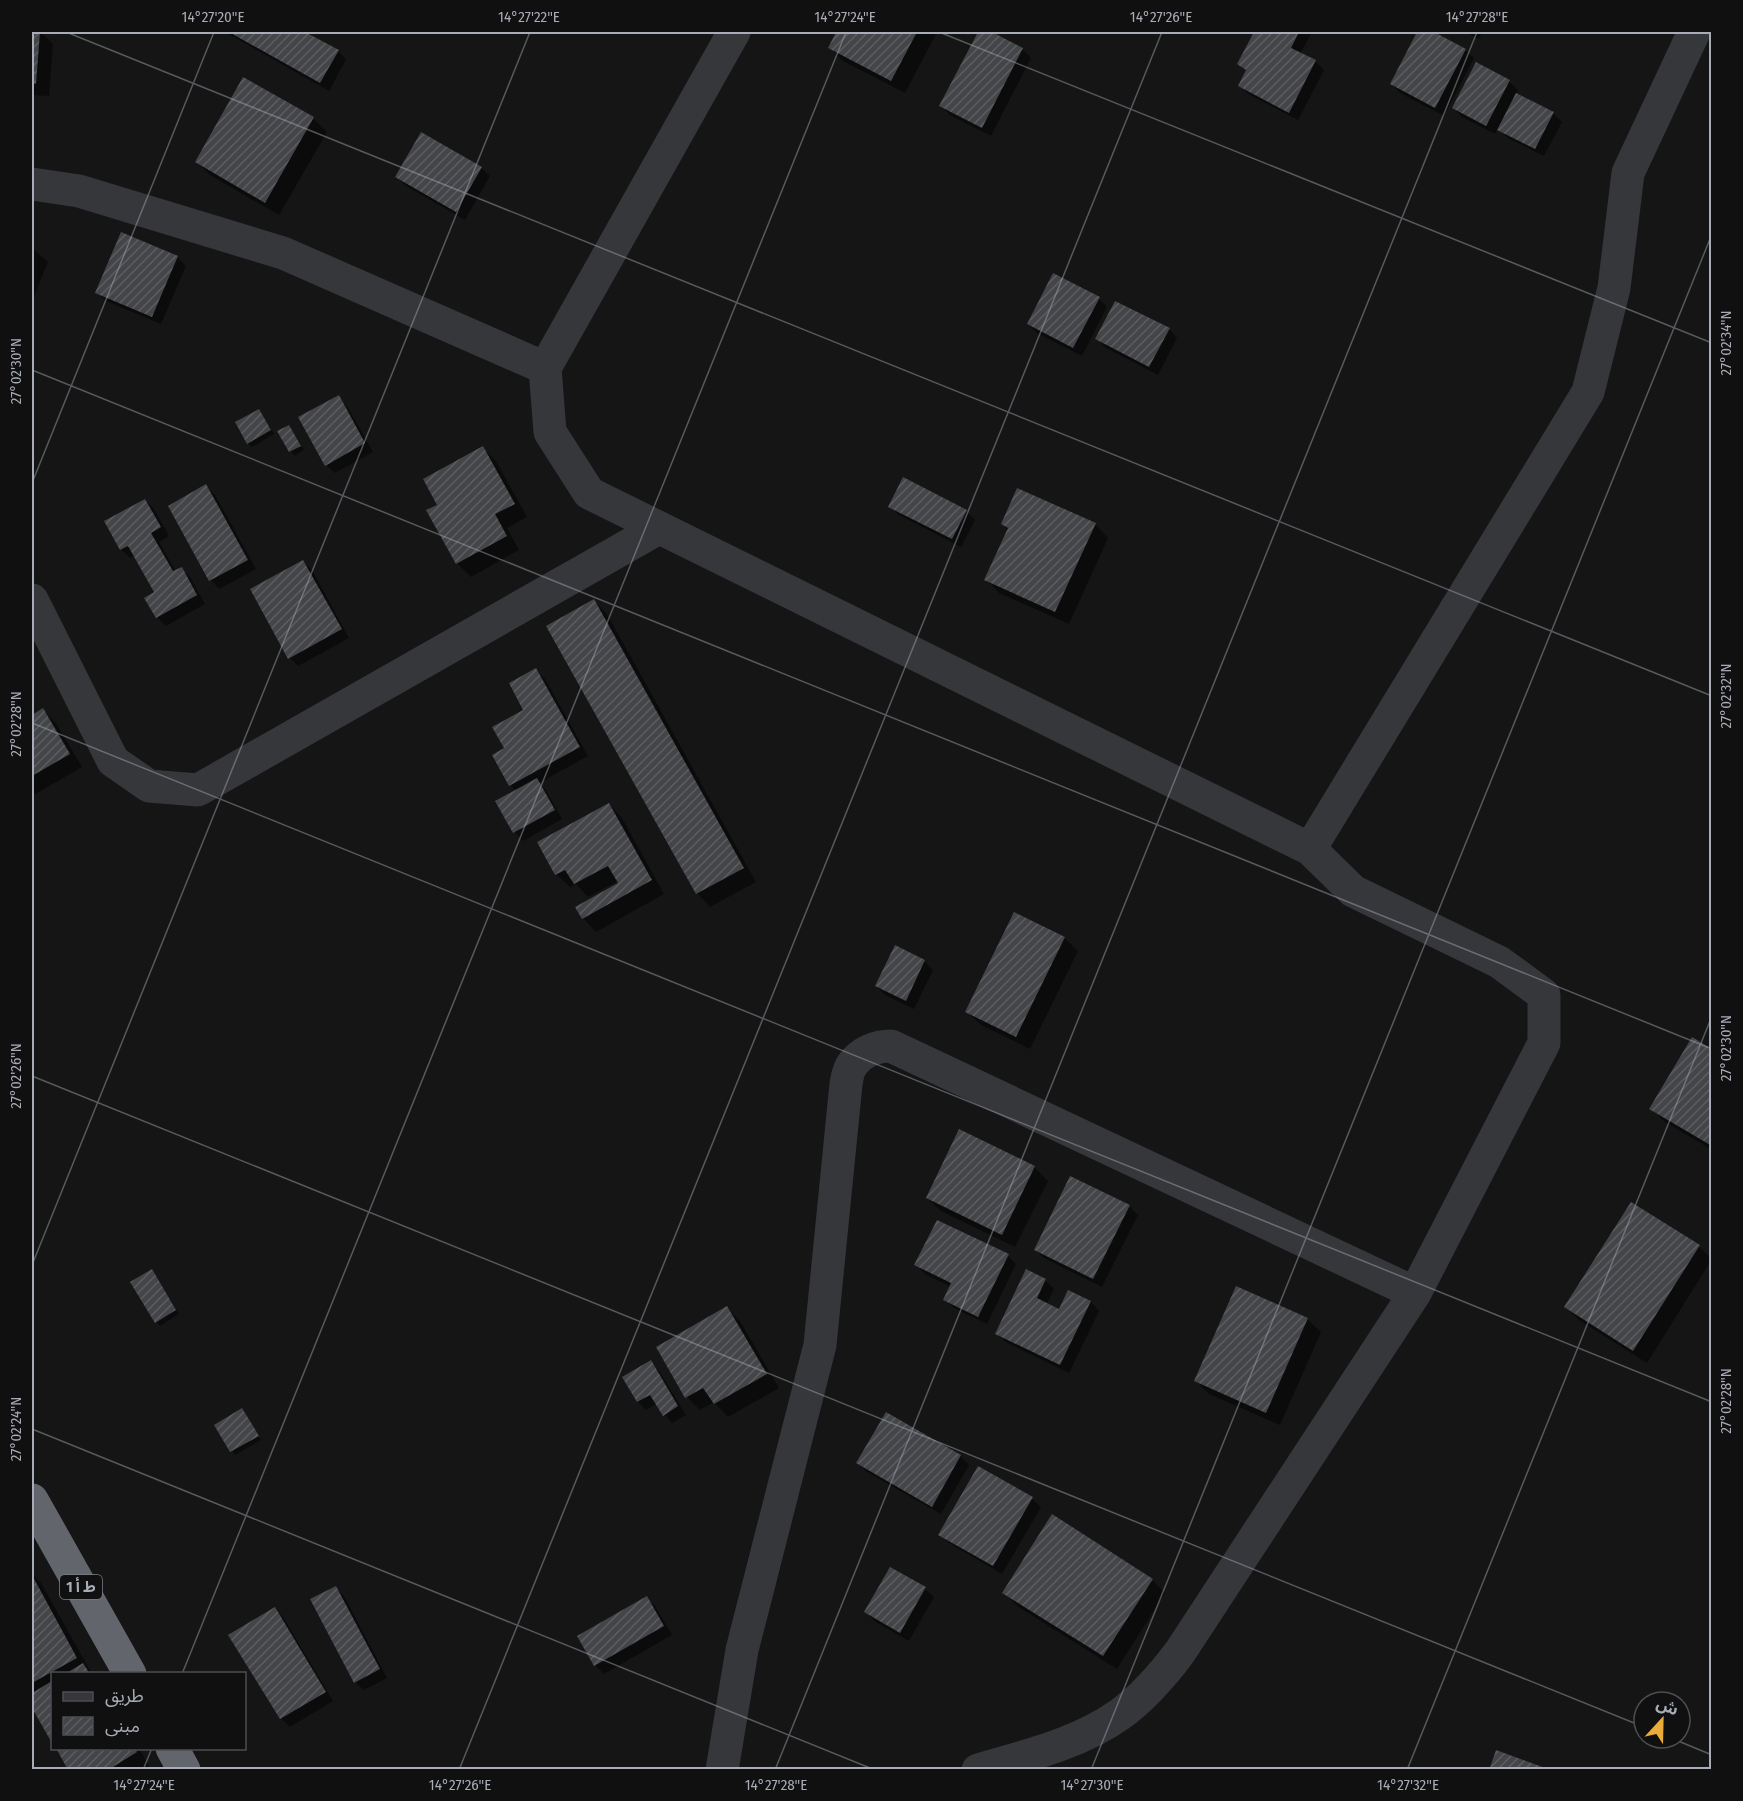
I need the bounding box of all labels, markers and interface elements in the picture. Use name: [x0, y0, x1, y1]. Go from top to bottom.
text: 14°27'20"E: [182, 8, 244, 26]
text: 14°27'22"E: [498, 8, 560, 26]
text: 14°27'24"E: [814, 8, 876, 26]
text: 14°27'26"E: [1130, 8, 1192, 26]
text: 14°27'28"E: [1446, 8, 1508, 26]
text: 27°02'34"N: [1717, 310, 1735, 376]
text: 27°02'30"N: [7, 338, 25, 404]
text: 27°02'32"N: [1717, 663, 1735, 729]
text: 27°02'28"N: [7, 691, 25, 757]
text: 27°02'30"N: [1717, 1015, 1735, 1081]
text: 27°02'26"N: [7, 1043, 25, 1109]
text: 27°02'28"N: [1717, 1368, 1735, 1434]
text: 27°02'24"N: [7, 1397, 25, 1461]
road number: ط أ 1: [60, 1575, 102, 1599]
legend: [51, 1672, 246, 1750]
text: طريق: [105, 1685, 144, 1707]
north arrow: [1632, 1690, 1692, 1750]
text: ش: [1654, 1694, 1681, 1719]
text: مبنى: [105, 1715, 140, 1737]
text: 14°27'24"E: [113, 1776, 175, 1794]
text: 14°27'26"E: [429, 1776, 491, 1794]
text: 14°27'28"E: [745, 1776, 807, 1794]
text: 14°27'30"E: [1060, 1776, 1124, 1794]
text: 14°27'32"E: [1377, 1776, 1439, 1794]

